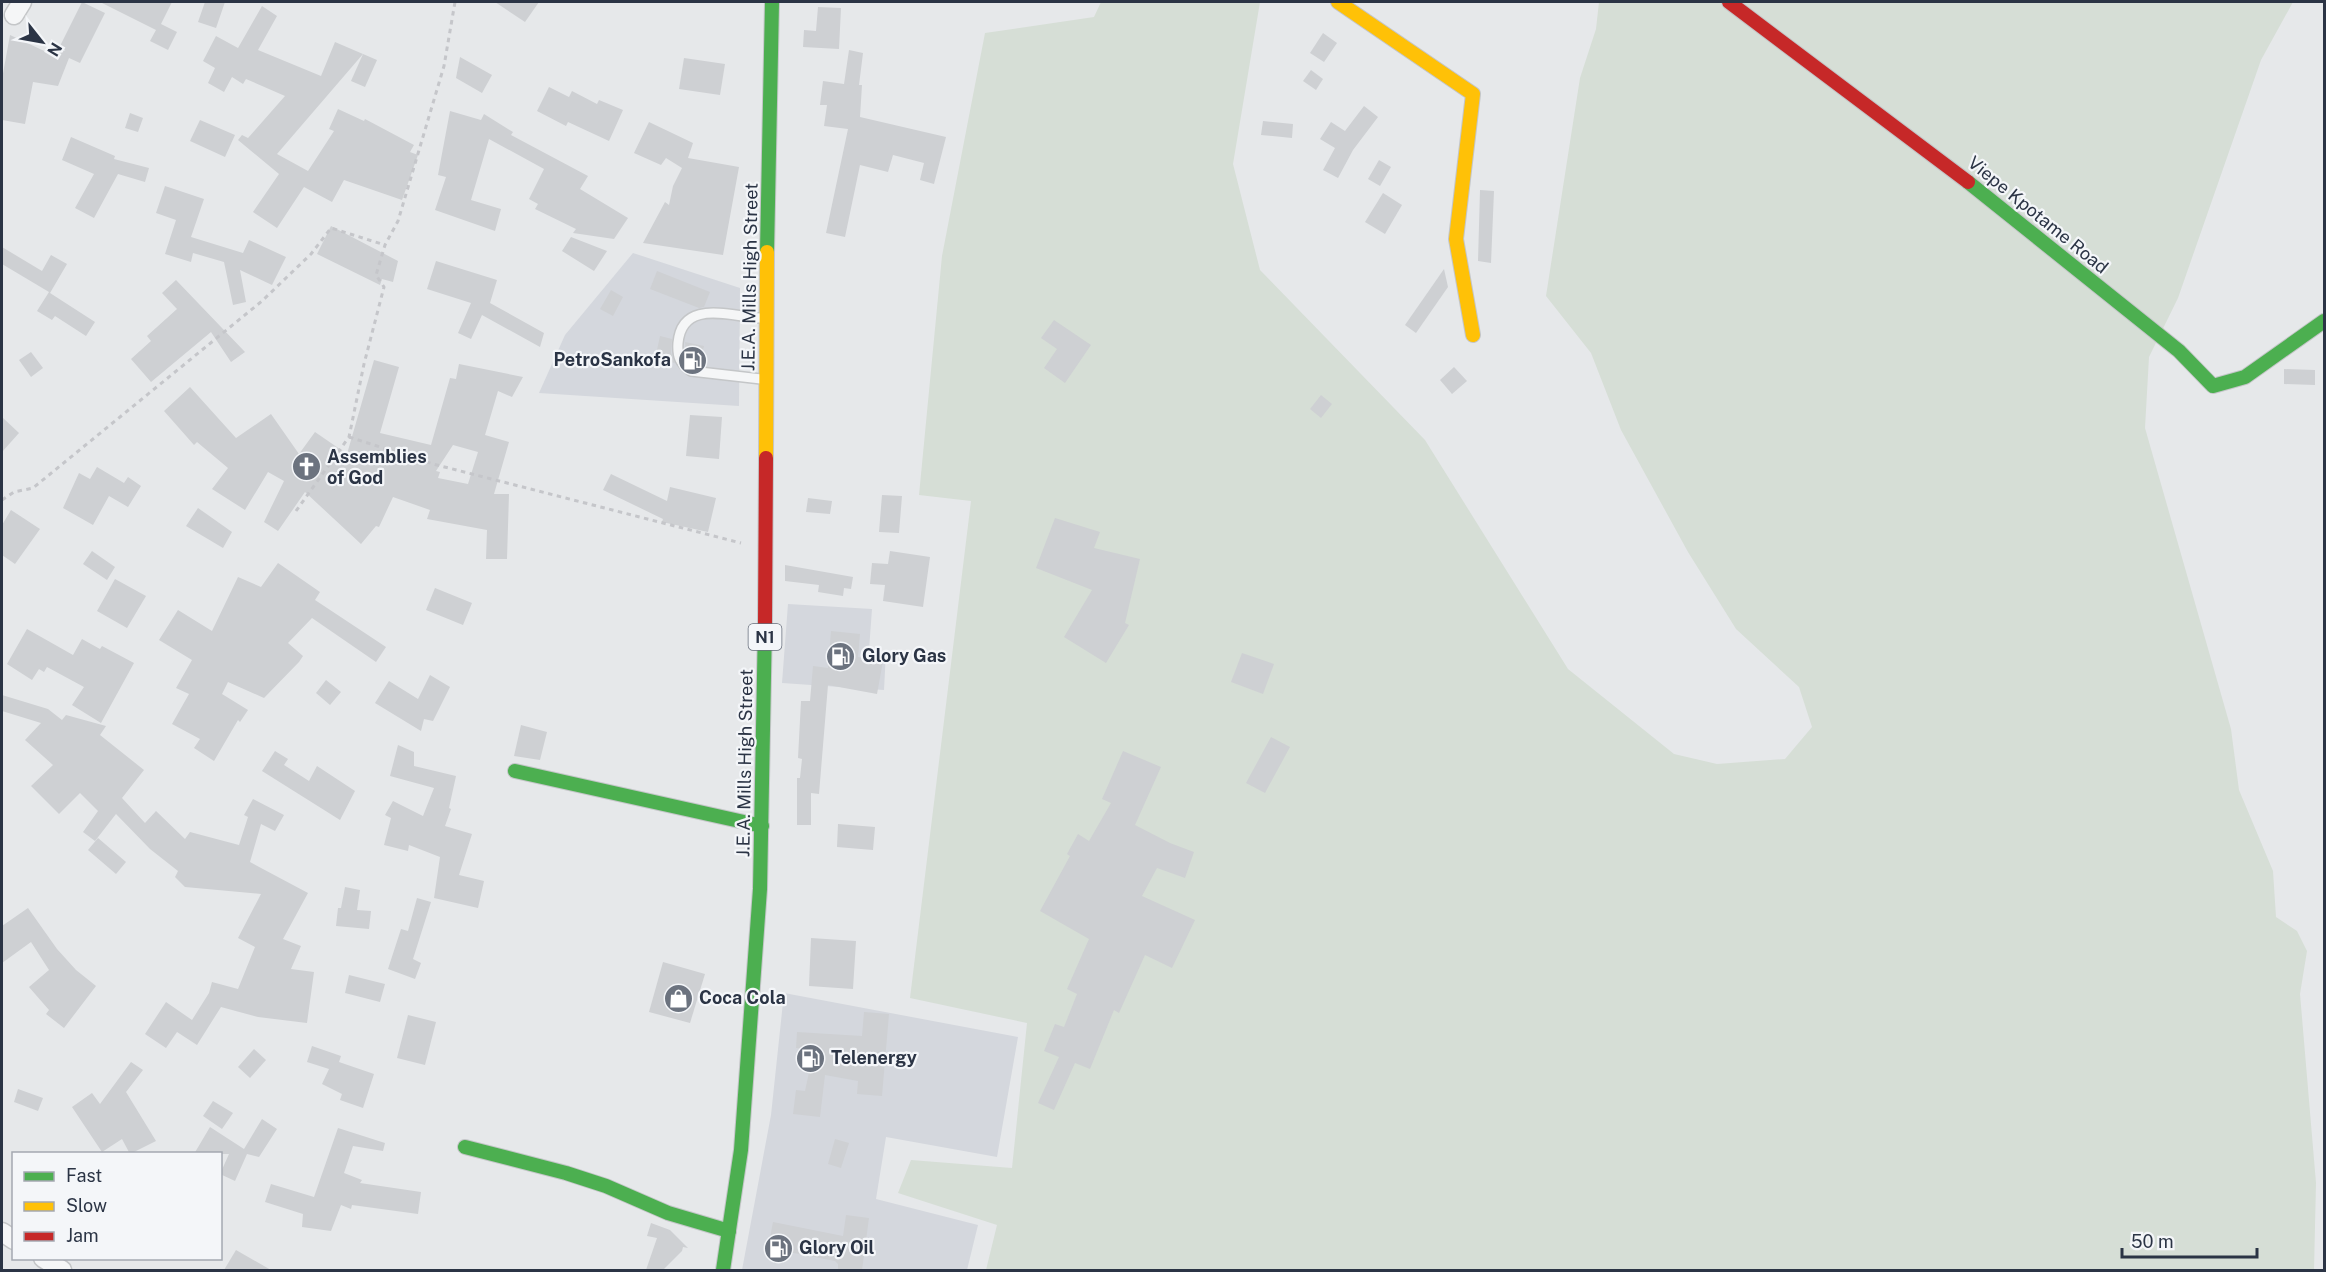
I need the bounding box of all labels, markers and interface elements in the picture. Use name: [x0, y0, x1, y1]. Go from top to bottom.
north arrow: [12, 12, 72, 72]
text: N: [43, 39, 66, 60]
street label: Viepe Kpotame Road: [1964, 152, 2113, 278]
street label: J.E.A. Mills High Street: [737, 183, 762, 371]
fuel station icon: PetroSankofa: [676, 344, 708, 376]
place label: PetroSankofa: [553, 349, 671, 370]
place label: Assemblies of God: [327, 446, 427, 488]
church icon: Assemblies of God: [290, 451, 322, 483]
road number: N1: [748, 624, 782, 650]
fuel station icon: Glory Gas: [825, 640, 857, 672]
place label: Glory Gas: [862, 645, 946, 666]
street label: J.E.A. Mills High Street: [732, 669, 757, 857]
shop icon: Coca Cola: [662, 982, 694, 1014]
place label: Coca Cola: [699, 987, 786, 1008]
fuel station icon: Telenergy: [794, 1042, 826, 1074]
place label: Telenergy: [831, 1047, 917, 1068]
legend: [12, 1152, 222, 1260]
text: Fast: [66, 1165, 102, 1186]
text: Slow: [66, 1195, 107, 1216]
scale bar: [2122, 1221, 2257, 1259]
text: Jam: [66, 1225, 99, 1246]
text: 50 m: [2131, 1231, 2174, 1252]
fuel station icon: Glory Oil: [762, 1232, 794, 1264]
place label: Glory Oil: [799, 1237, 874, 1258]

